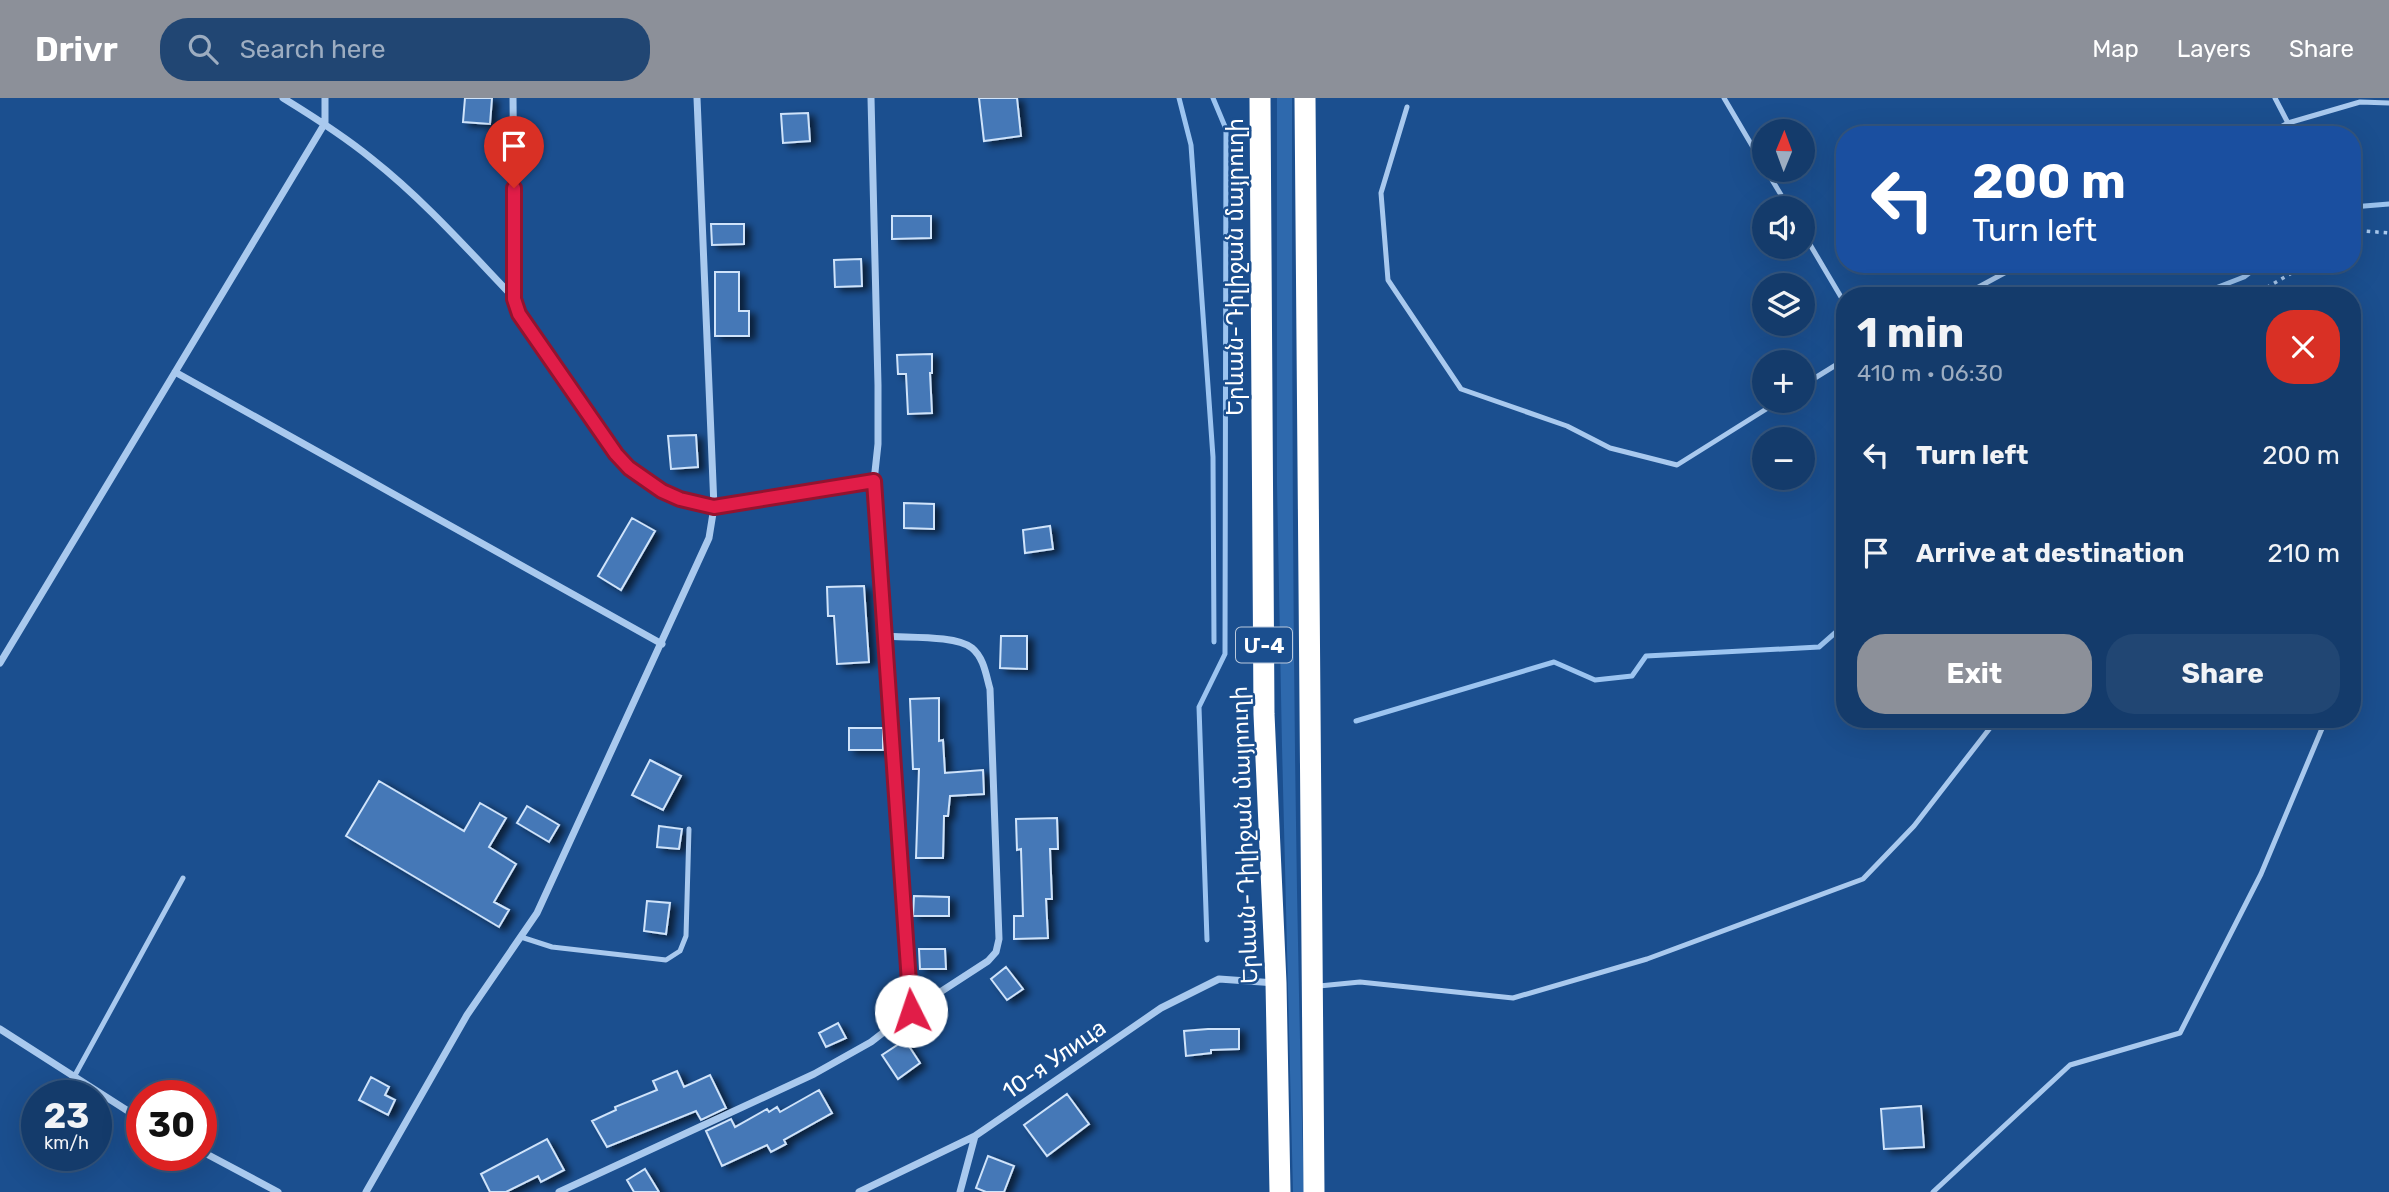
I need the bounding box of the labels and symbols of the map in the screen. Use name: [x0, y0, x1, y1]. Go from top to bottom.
pin: [484, 116, 544, 188]
street label: Երևան-Դիլիջան մայրուղի: [1221, 118, 1249, 416]
north arrow: [1752, 119, 1815, 182]
road number: Մ-4: [1236, 628, 1292, 662]
street label: Երևան-Դիլիջան մայրուղի: [1225, 686, 1263, 984]
position arrow: [874, 974, 948, 1048]
street label: 10-я Улица: [997, 1013, 1111, 1105]
speed limit sign: 30: [126, 1080, 217, 1171]

